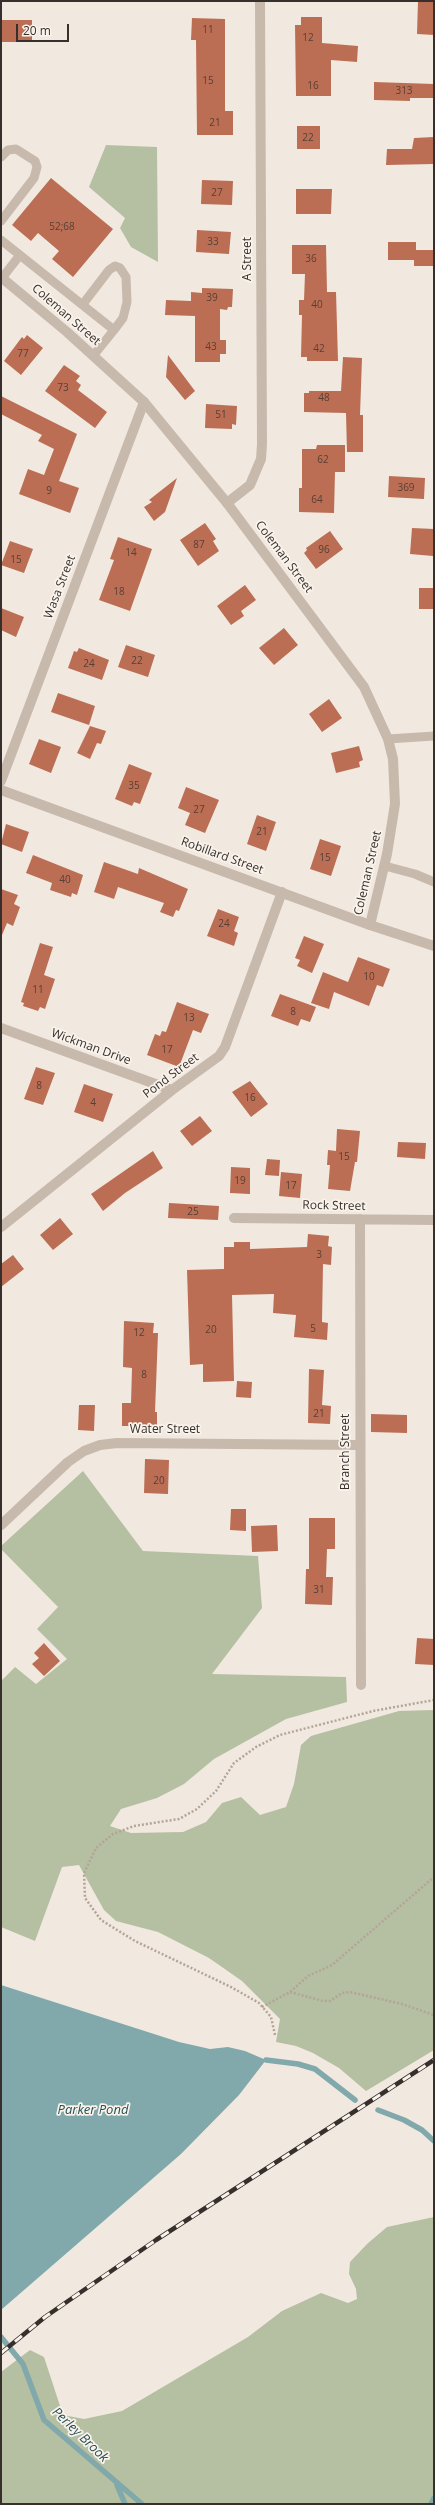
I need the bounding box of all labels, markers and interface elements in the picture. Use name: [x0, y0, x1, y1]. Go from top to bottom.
scale bar: [18, 16, 71, 42]
text: 20 m: [23, 22, 51, 39]
house number: 11: [202, 24, 214, 36]
house number: 12: [302, 32, 314, 44]
house number: 15: [202, 75, 214, 87]
house number: 16: [307, 80, 319, 92]
house number: 313: [395, 85, 413, 97]
house number: 21: [209, 117, 221, 129]
house number: 22: [302, 132, 314, 144]
house number: 27: [211, 187, 223, 199]
house number: 52;68: [49, 221, 75, 233]
house number: 33: [207, 236, 219, 248]
street label: A Street: [241, 237, 255, 281]
house number: 36: [305, 253, 317, 265]
street label: Coleman Street: [29, 281, 103, 349]
house number: 39: [206, 292, 218, 304]
house number: 40: [311, 299, 323, 311]
house number: 43: [205, 341, 217, 353]
house number: 42: [313, 343, 325, 355]
house number: 77: [17, 348, 29, 360]
house number: 73: [57, 382, 69, 394]
house number: 48: [318, 392, 330, 404]
house number: 51: [215, 409, 227, 421]
house number: 62: [317, 454, 329, 466]
house number: 369: [397, 482, 415, 494]
house number: 9: [46, 485, 52, 497]
house number: 64: [311, 494, 323, 506]
street label: Coleman Street: [252, 518, 316, 596]
house number: 87: [193, 539, 205, 551]
house number: 96: [318, 544, 330, 556]
house number: 14: [125, 547, 137, 559]
street label: Wasa Street: [41, 553, 79, 621]
house number: 15: [10, 554, 22, 566]
house number: 18: [113, 586, 125, 598]
house number: 22: [131, 655, 143, 667]
house number: 24: [83, 658, 95, 670]
house number: 35: [128, 780, 140, 792]
house number: 27: [193, 804, 205, 816]
house number: 21: [256, 826, 268, 838]
street label: Coleman Street: [351, 829, 385, 917]
street label: Robillard Street: [179, 834, 265, 878]
house number: 15: [319, 852, 331, 864]
house number: 40: [59, 874, 71, 886]
house number: 24: [218, 918, 230, 930]
house number: 10: [363, 971, 375, 983]
house number: 11: [32, 984, 44, 996]
house number: 8: [290, 1006, 296, 1018]
house number: 13: [183, 1012, 195, 1024]
street label: Wickman Drive: [49, 1026, 133, 1068]
house number: 17: [161, 1044, 173, 1056]
street label: Pond Street: [140, 1050, 202, 1102]
house number: 8: [36, 1080, 42, 1092]
house number: 16: [244, 1092, 256, 1104]
house number: 4: [90, 1097, 96, 1109]
house number: 15: [338, 1151, 350, 1163]
house number: 19: [234, 1175, 246, 1187]
house number: 17: [285, 1180, 297, 1192]
street label: Rock Street: [302, 1198, 366, 1214]
house number: 25: [187, 1206, 199, 1218]
house number: 3: [316, 1249, 322, 1261]
house number: 5: [310, 1323, 316, 1335]
house number: 20: [205, 1324, 217, 1336]
house number: 12: [133, 1327, 145, 1339]
house number: 8: [141, 1369, 147, 1381]
house number: 21: [313, 1408, 325, 1420]
street label: Branch Street: [339, 1414, 353, 1490]
street label: Water Street: [130, 1423, 200, 1437]
house number: 20: [153, 1475, 165, 1487]
house number: 31: [313, 1584, 325, 1596]
water label: Parker Pond: [58, 2102, 128, 2118]
water label: Perley Brook: [49, 2404, 111, 2466]

